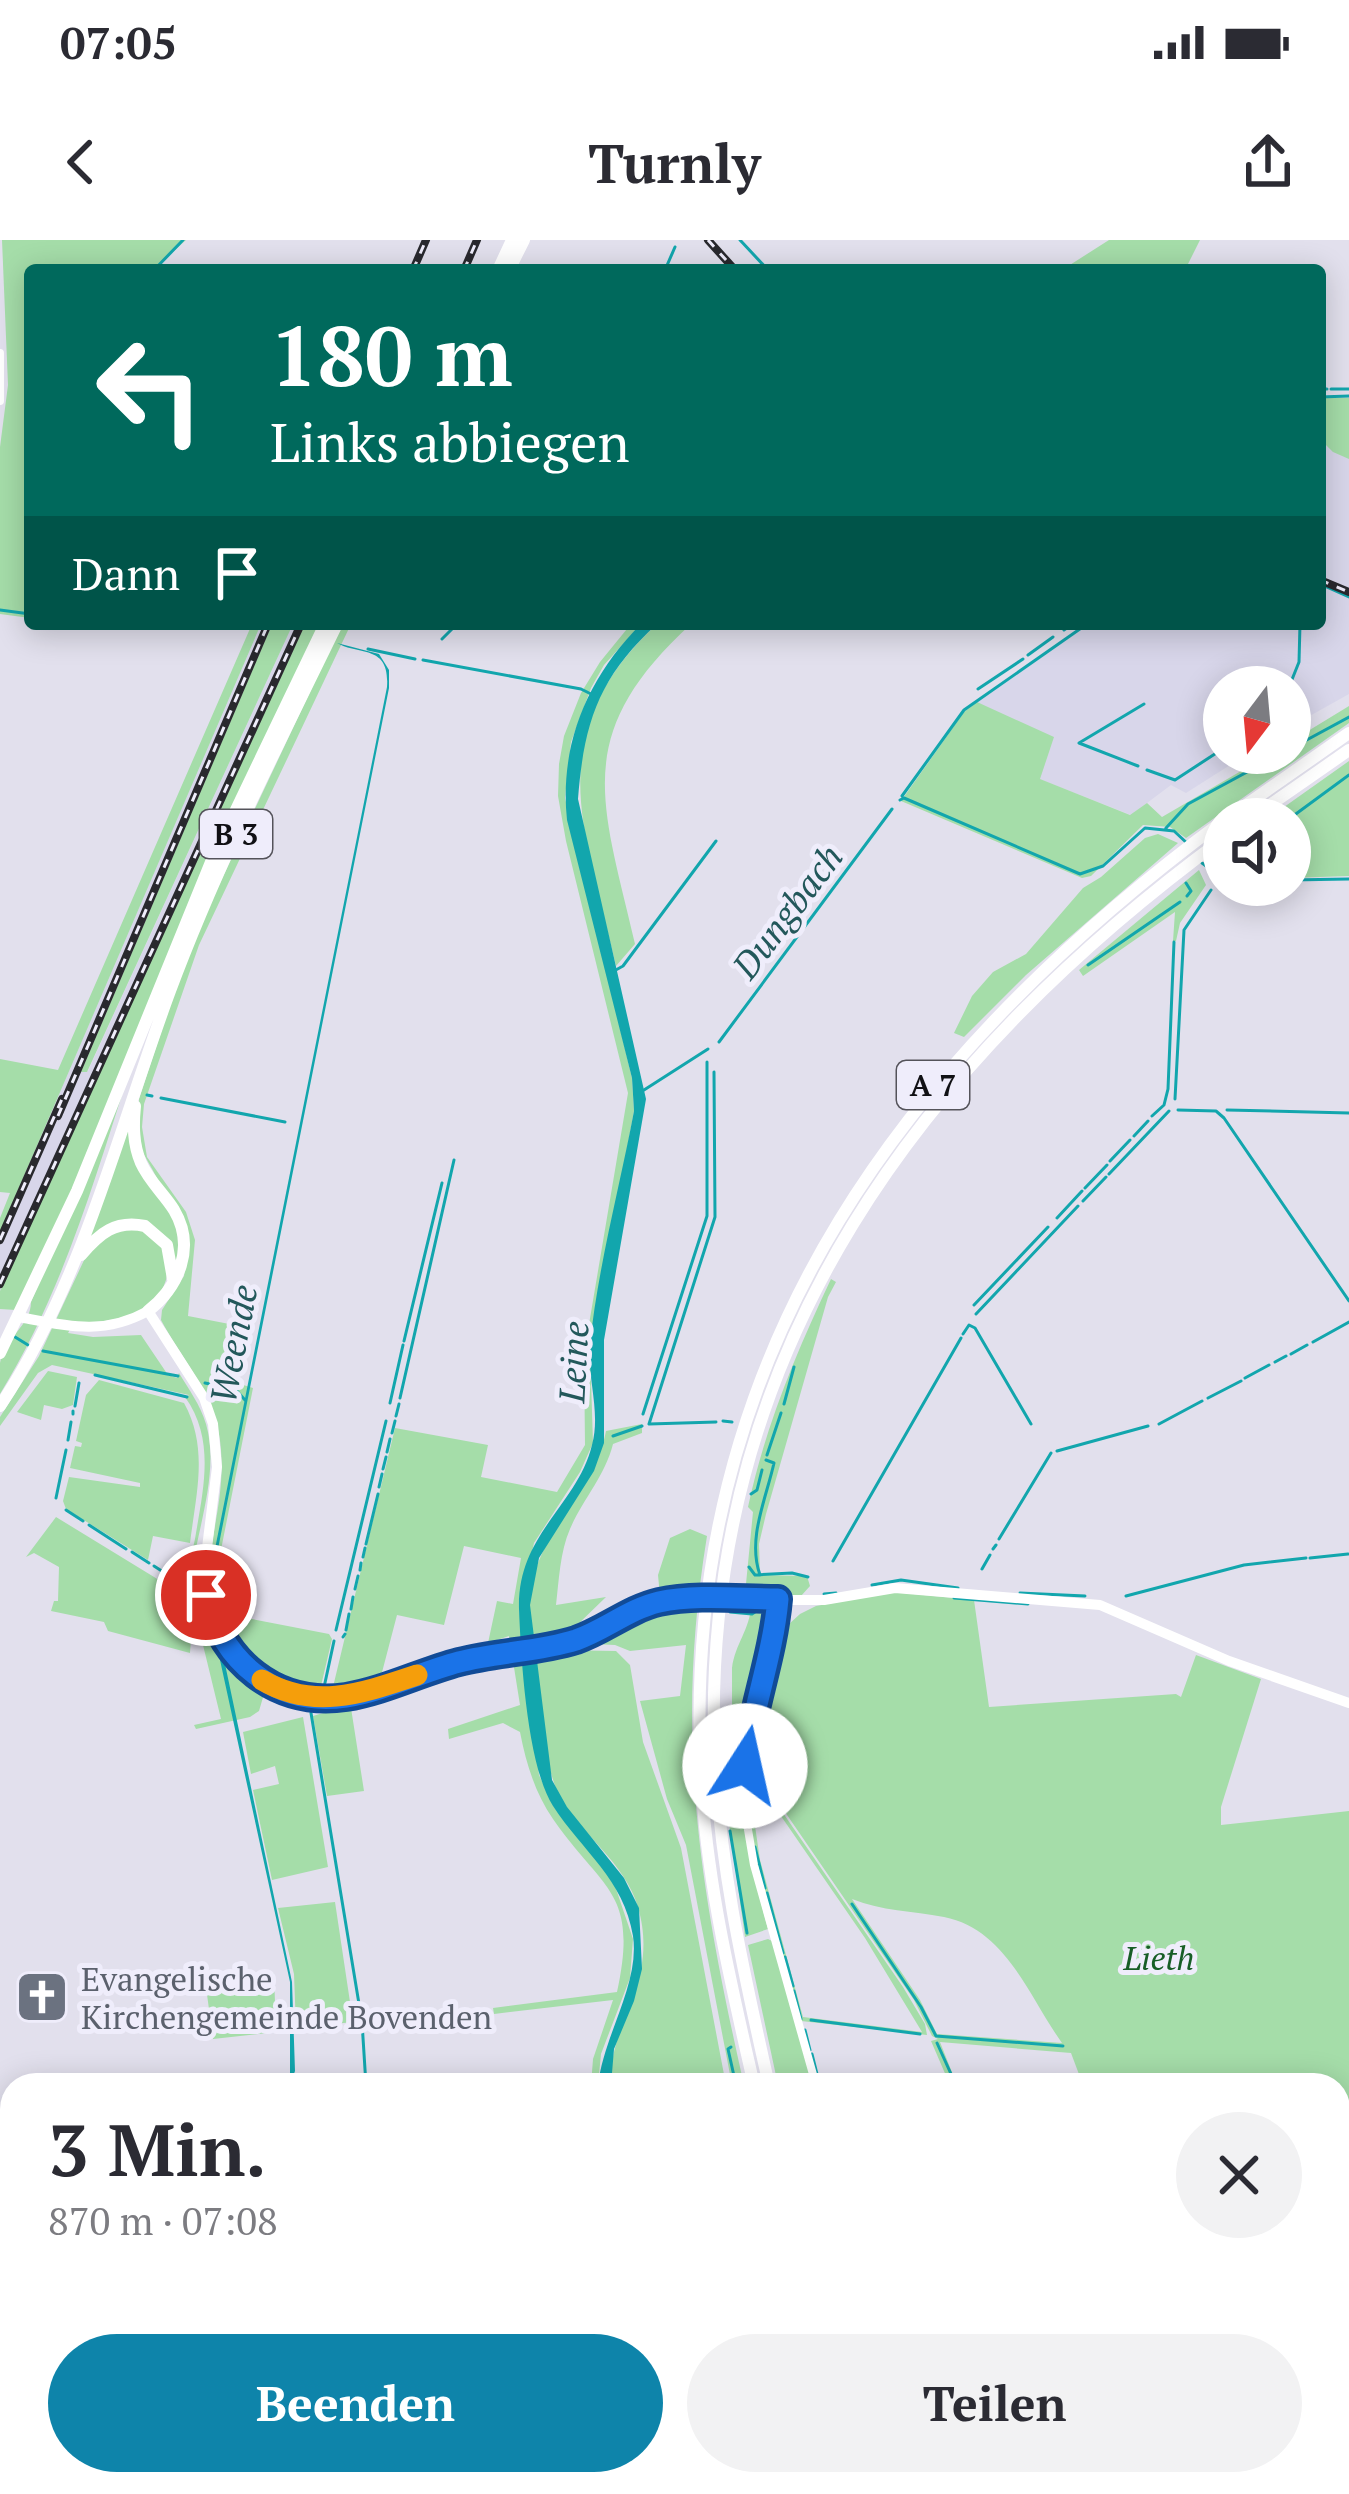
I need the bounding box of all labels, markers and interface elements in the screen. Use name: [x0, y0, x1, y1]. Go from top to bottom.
text: 07:05: [60, 12, 177, 72]
text: Turnly: [588, 127, 761, 198]
icon: back: [48, 129, 114, 195]
icon: share: [1235, 129, 1301, 195]
text: 180 m: [270, 299, 513, 410]
icon: left: [72, 312, 228, 468]
text: Links abbiegen: [270, 406, 630, 477]
icon: arrive: [204, 540, 270, 606]
text: Dann: [72, 543, 180, 603]
north arrow: [1203, 666, 1311, 774]
map controls: [1203, 666, 1311, 906]
button: sound: [1203, 798, 1311, 906]
road number: B 3: [200, 810, 272, 858]
water label: Dungbach: [721, 835, 853, 988]
road number: A 7: [897, 1061, 969, 1109]
water label: Weende: [198, 1281, 268, 1407]
water label: Leine: [547, 1320, 599, 1405]
pin: [155, 1544, 257, 1646]
icon: arrive: [173, 1562, 239, 1628]
position arrow: [682, 1703, 808, 1829]
park label: Lieth: [1123, 1936, 1194, 1979]
place label: Evangelische Kirchengemeinde Bovenden: [81, 1957, 493, 2038]
church icon: Evangelische Kirchengemeinde Bovenden: [14, 1969, 70, 2025]
text: 3 Min.: [48, 2101, 267, 2197]
button: close: [1176, 2112, 1302, 2238]
text: 870 m · 07:08: [48, 2194, 278, 2246]
button: Beenden: [48, 2334, 663, 2472]
button: Teilen: [687, 2334, 1302, 2472]

